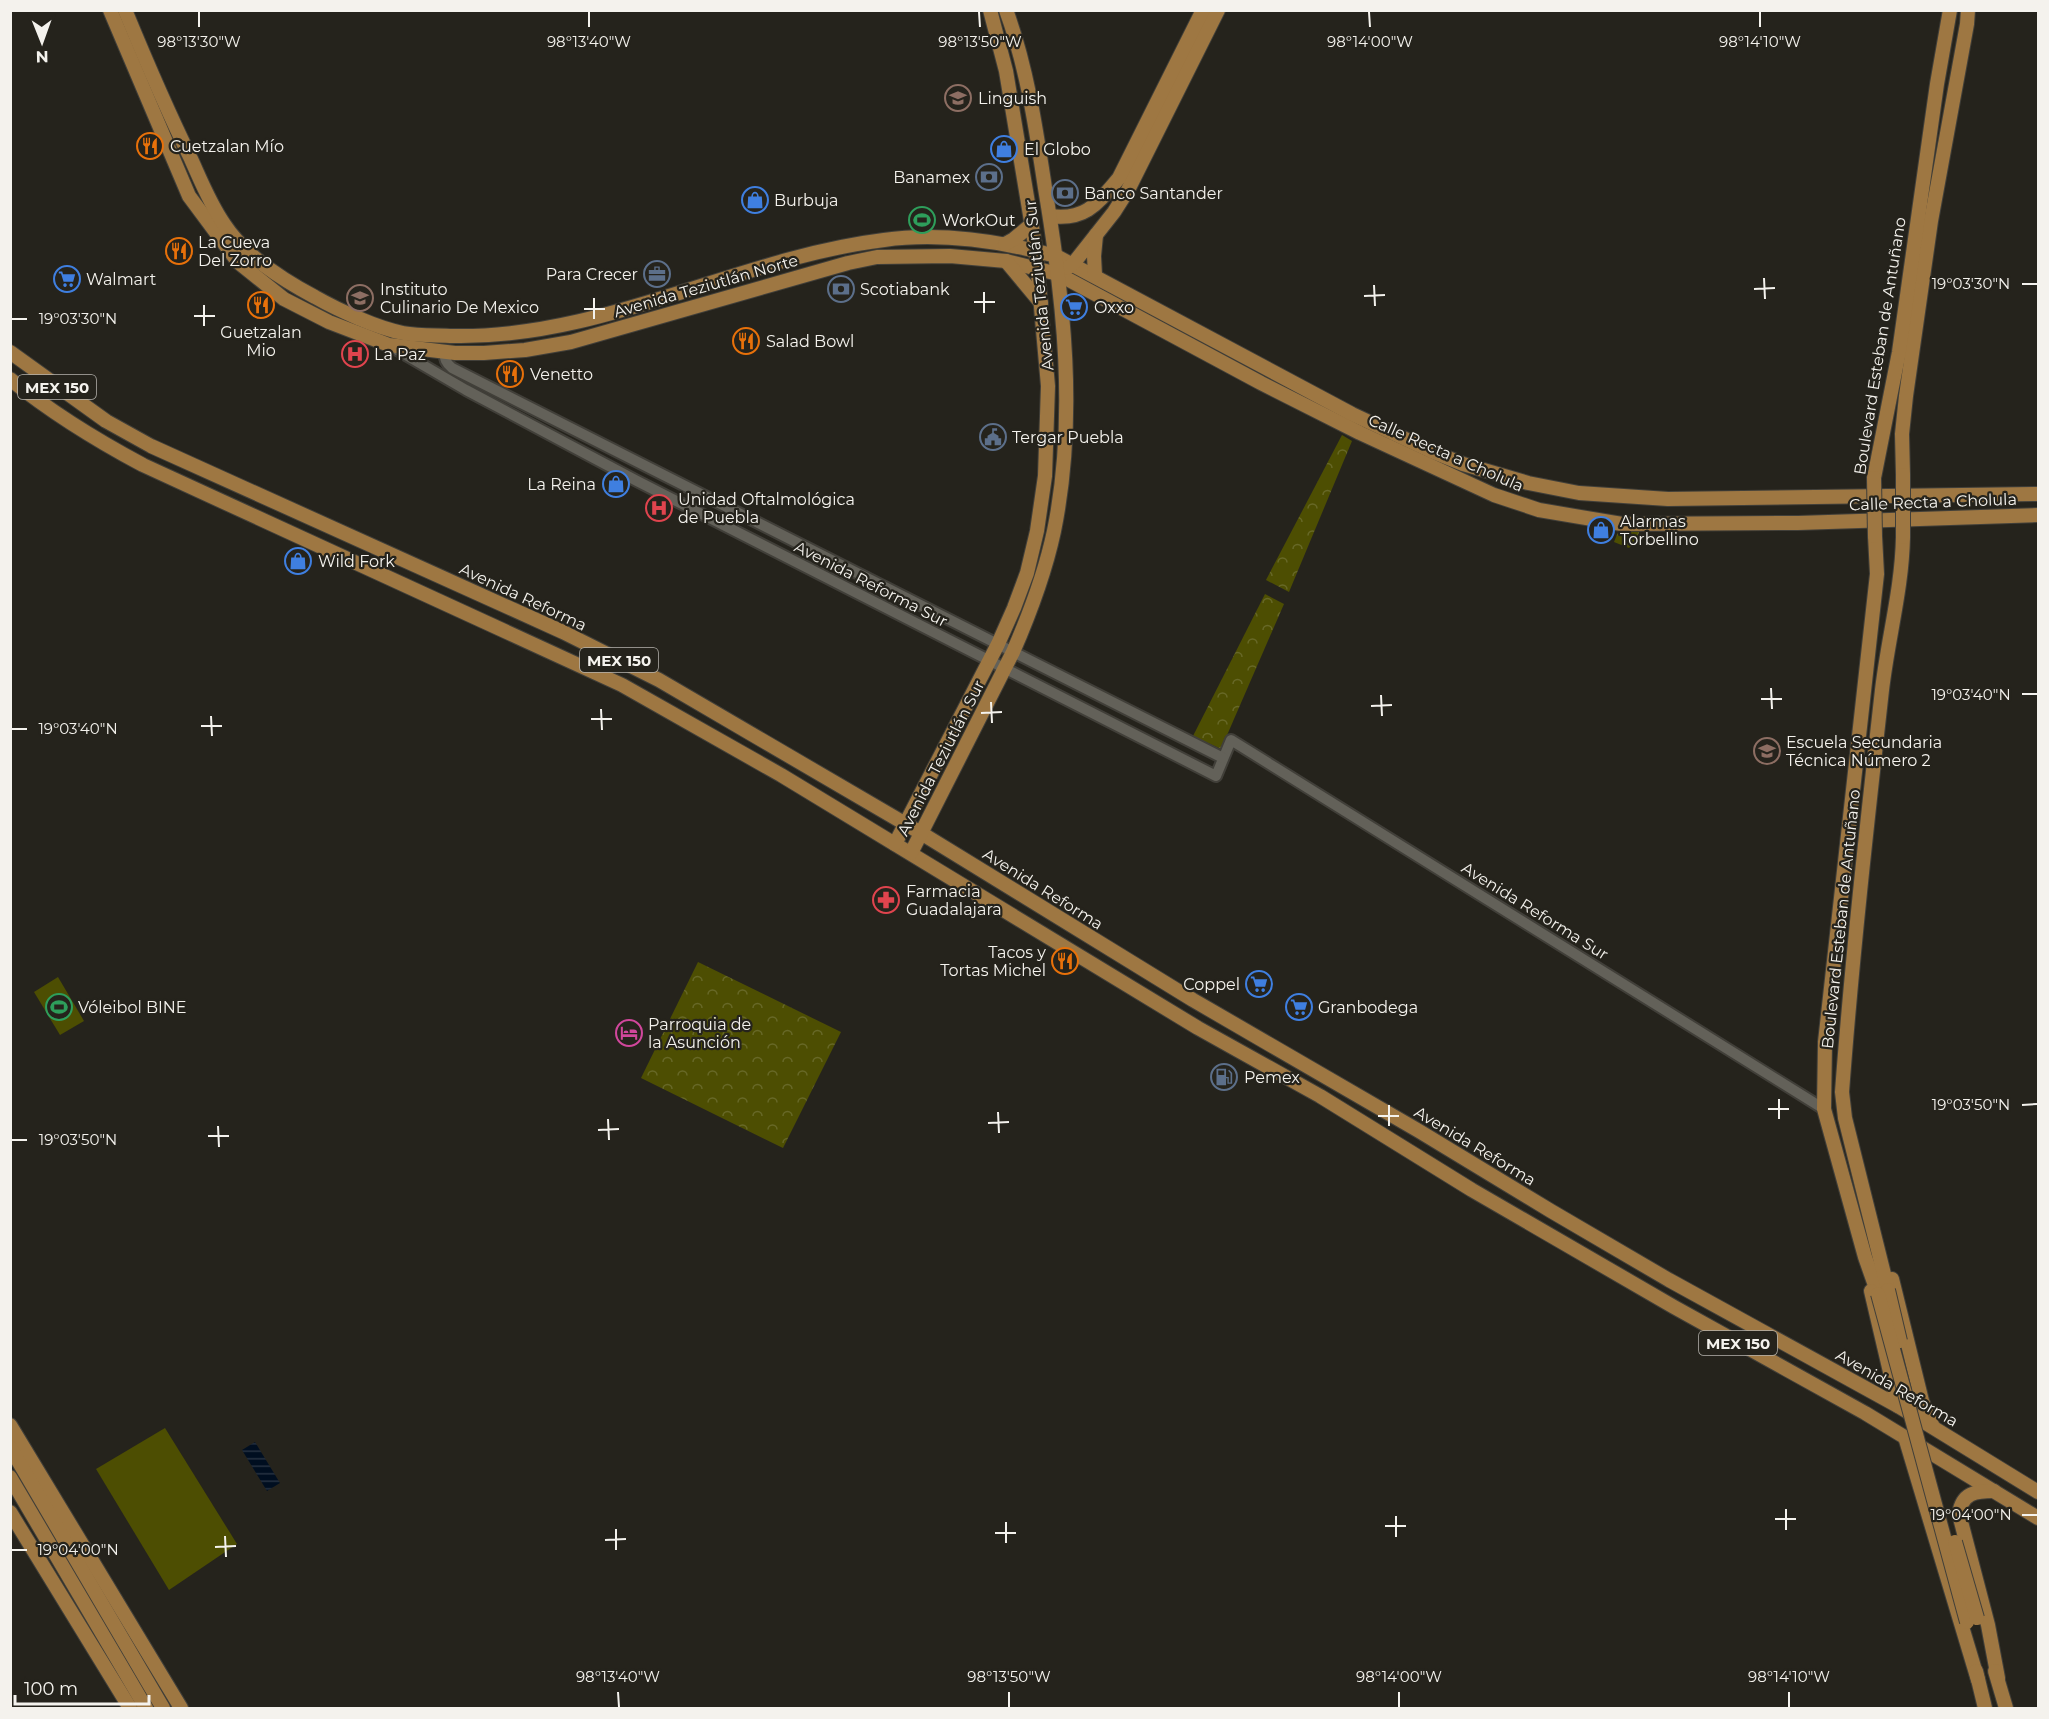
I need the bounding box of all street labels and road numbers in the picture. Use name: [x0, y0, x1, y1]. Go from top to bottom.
street label: Avenida Teziutlán Sur: [1021, 198, 1057, 372]
street label: Boulevard Esteban de Antuñano: [1850, 216, 1910, 476]
street label: Avenida Teziutlán Norte: [612, 251, 800, 321]
road number: MEX 150: [18, 375, 96, 399]
street label: Calle Recta a Cholula: [1365, 410, 1527, 496]
street label: Calle Recta a Cholula: [1849, 490, 2017, 514]
street label: Avenida Reforma Sur: [791, 537, 951, 631]
street label: Avenida Reforma: [456, 559, 590, 635]
road number: MEX 150: [580, 648, 658, 672]
street label: Avenida Teziutlán Sur: [893, 677, 989, 839]
street label: Boulevard Esteban de Antuñano: [1818, 788, 1864, 1050]
street label: Avenida Reforma: [979, 844, 1107, 934]
street label: Avenida Reforma Sur: [1458, 858, 1612, 964]
street label: Avenida Reforma: [1411, 1102, 1539, 1190]
road number: MEX 150: [1699, 1331, 1777, 1355]
street label: Avenida Reforma: [1832, 1345, 1962, 1431]

